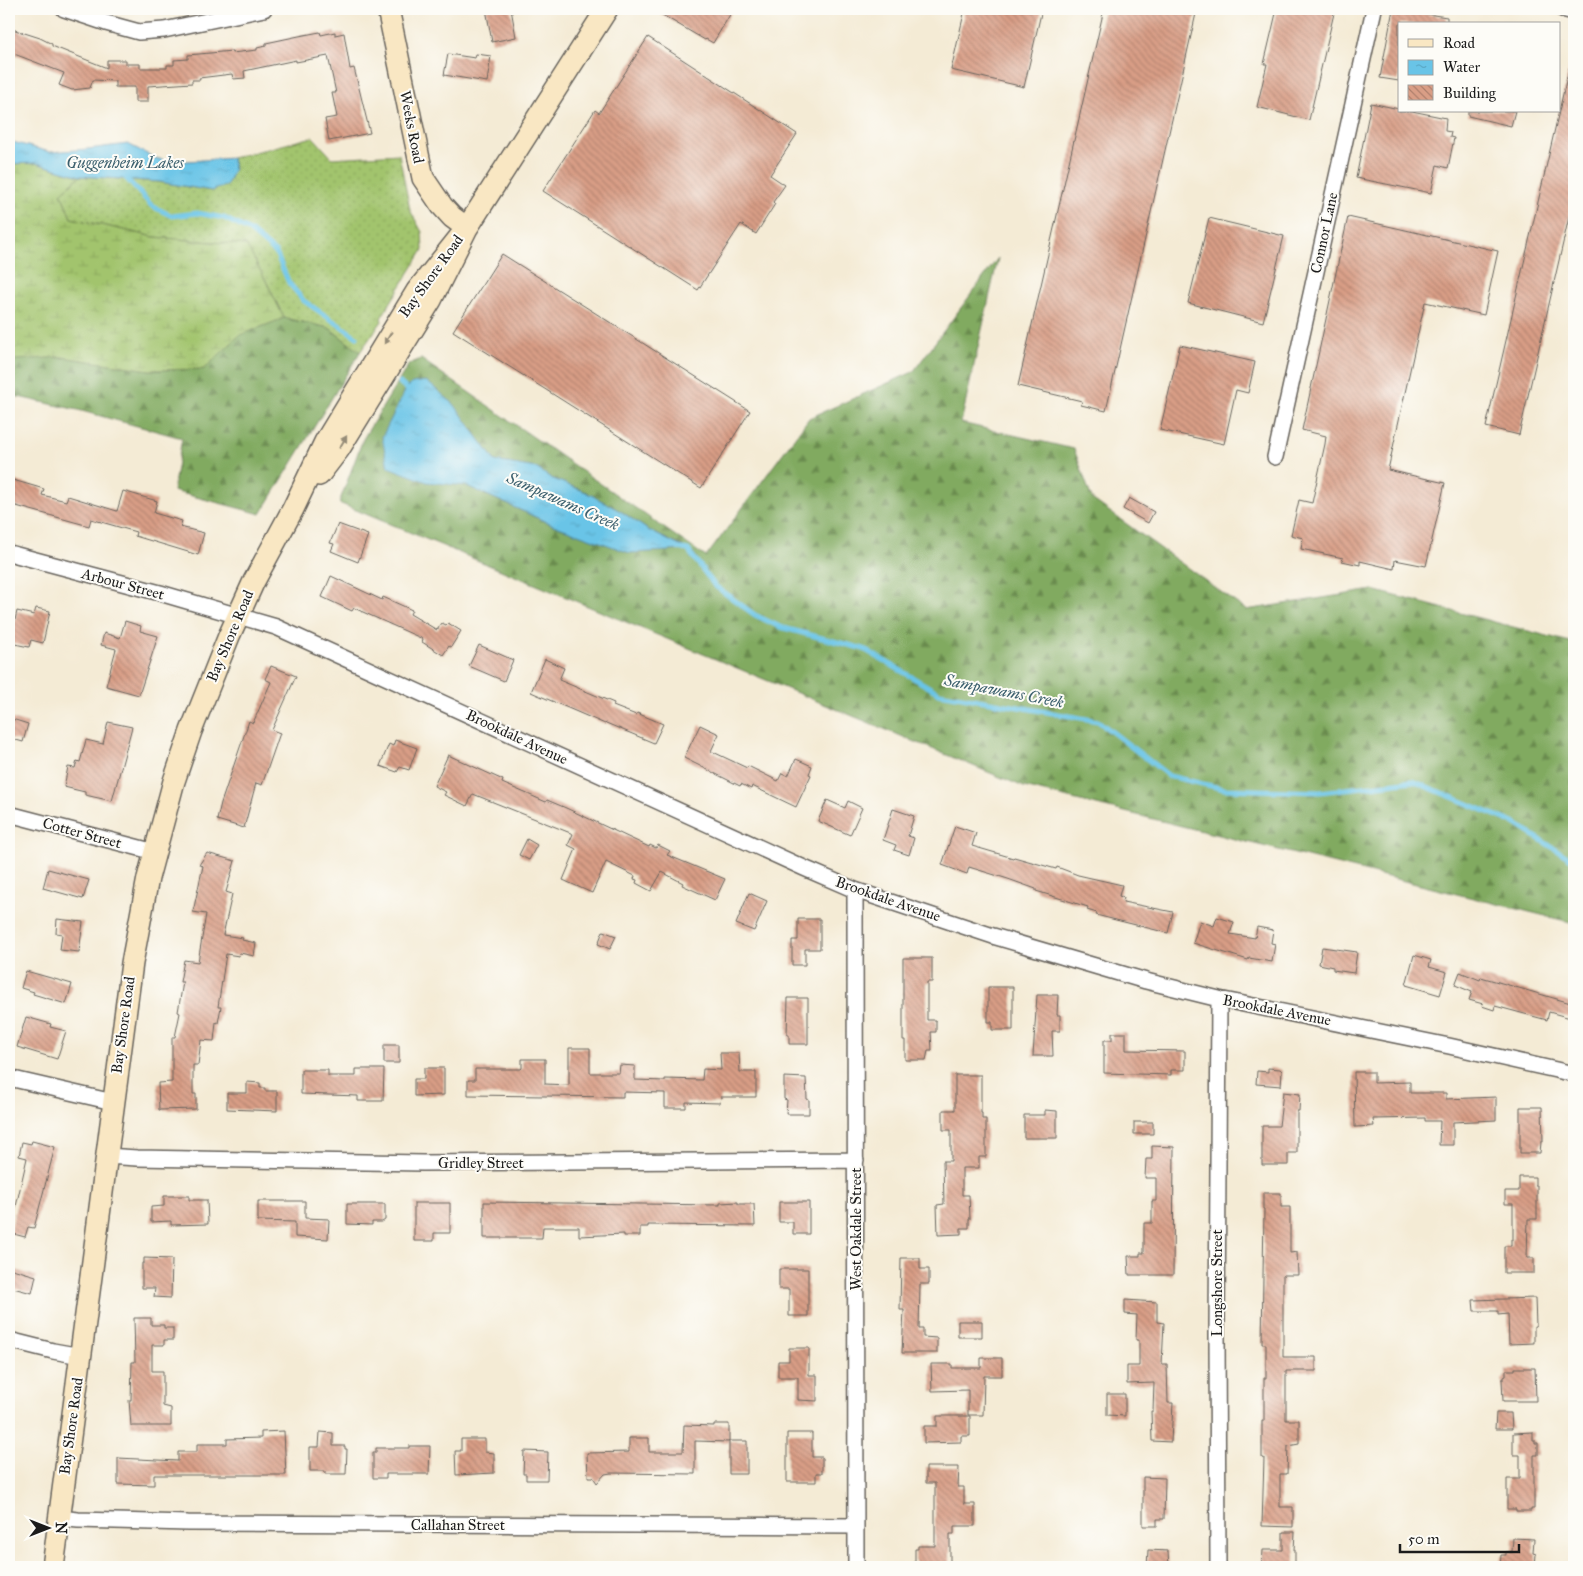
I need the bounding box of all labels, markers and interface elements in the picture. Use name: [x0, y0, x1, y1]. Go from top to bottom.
legend: [1398, 22, 1560, 112]
text: Road: [1443, 34, 1475, 52]
text: Water: [1443, 58, 1480, 76]
text: Building: [1443, 84, 1497, 102]
street label: Weeks Road: [396, 89, 428, 165]
water label: Guggenheim Lakes: [66, 153, 184, 172]
street label: Connor Lane: [1307, 191, 1341, 275]
street label: Bay Shore Road: [395, 231, 467, 321]
one-way arrow: [384, 332, 393, 345]
one-way arrow: [339, 435, 348, 448]
water label: Sampawams Creek: [502, 467, 622, 535]
street label: Arbour Street: [79, 564, 167, 604]
street label: Bay Shore Road: [203, 587, 258, 685]
water label: Sampawams Creek: [942, 670, 1065, 713]
street label: Brookdale Avenue: [463, 706, 571, 768]
street label: Cotter Street: [41, 814, 124, 852]
street label: Brookdale Avenue: [833, 873, 943, 925]
street label: Bay Shore Road: [107, 975, 139, 1075]
street label: Brookdale Avenue: [1221, 991, 1333, 1029]
street label: Gridley Street: [438, 1154, 525, 1172]
street label: West Oakdale Street: [847, 1167, 865, 1291]
street label: Longshore Street: [1208, 1229, 1226, 1337]
street label: Bay Shore Road: [55, 1376, 87, 1476]
north arrow: [22, 1504, 72, 1554]
street label: Callahan Street: [411, 1516, 506, 1534]
scale bar: [1400, 1521, 1519, 1553]
text: N: [52, 1522, 69, 1534]
text: 50 m: [1408, 1530, 1440, 1548]

